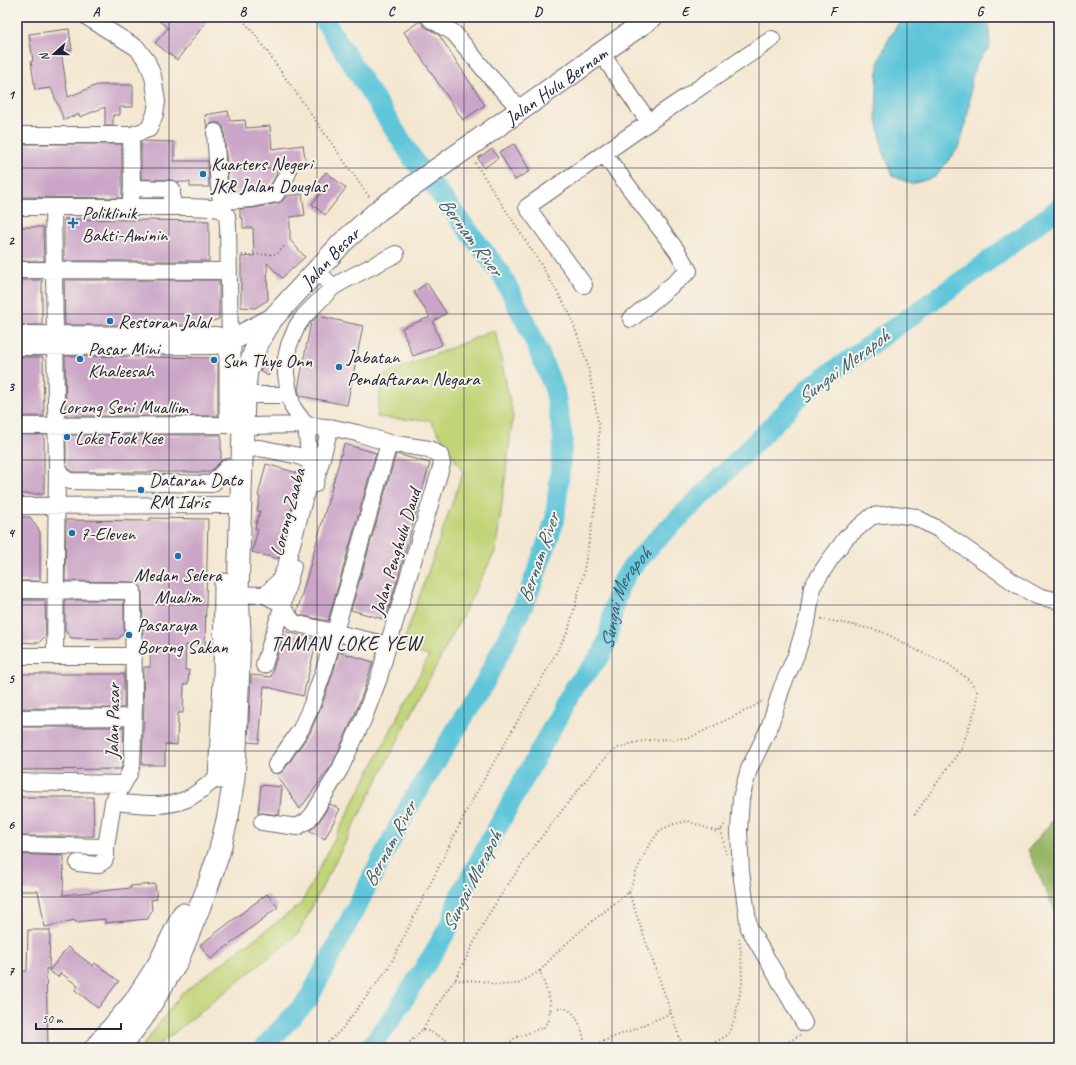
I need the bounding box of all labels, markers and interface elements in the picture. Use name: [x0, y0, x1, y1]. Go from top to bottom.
text: A: [93, 4, 101, 20]
text: B: [240, 4, 248, 20]
text: C: [388, 4, 396, 20]
text: D: [534, 4, 543, 20]
text: E: [682, 4, 691, 20]
text: F: [830, 4, 839, 20]
text: G: [977, 4, 985, 20]
north arrow: [34, 34, 74, 74]
street label: Jalan Hulu Bernam: [499, 41, 613, 131]
text: N: [36, 50, 52, 63]
text: 1: [8, 87, 16, 103]
place label: Kuarters Negeri JKR Jalan Douglas: [210, 152, 328, 198]
marker: Kuarters Negeri JKR Jalan Douglas: [198, 169, 208, 179]
water label: Bernam River: [433, 192, 510, 283]
place label: Poliklinik Bakti-Aminin: [82, 201, 169, 247]
marker: Poliklinik Bakti-Aminin: [67, 217, 79, 229]
street label: Jalan Besar: [295, 221, 366, 294]
text: 2: [8, 233, 15, 249]
place label: Restoran Jalal: [118, 310, 213, 334]
marker: Restoran Jalal: [105, 316, 115, 326]
water label: Sungai Merapoh: [792, 322, 896, 409]
place label: Pasar Mini Khaleesah: [88, 337, 162, 383]
place label: Jabatan Pendaftaran Negara: [346, 345, 481, 391]
place label: Sun Thye Onn: [222, 349, 313, 373]
marker: Pasar Mini Khaleesah: [75, 354, 85, 364]
marker: Sun Thye Onn: [209, 355, 219, 365]
marker: Jabatan Pendaftaran Negara: [334, 362, 344, 372]
text: 3: [8, 379, 15, 395]
street label: Lorong Seni Muallim: [58, 395, 190, 419]
place label: Loke Fook Kee: [75, 426, 164, 450]
marker: Loke Fook Kee: [62, 432, 72, 442]
street label: Lorong Zaaba: [265, 464, 312, 559]
place label: Dataran Dato RM Idris: [149, 468, 245, 514]
street label: Jalan Penghulu Daud: [365, 482, 428, 620]
marker: Dataran Dato RM Idris: [136, 485, 146, 495]
water label: Bernam River: [512, 508, 566, 606]
place label: 7-Eleven: [80, 522, 137, 546]
text: 4: [8, 525, 16, 541]
marker: 7-Eleven: [67, 528, 77, 538]
water label: Sungai Merapoh: [593, 540, 658, 653]
marker: Medan Selera Mualim: [173, 551, 183, 561]
place label: Medan Selera Mualim: [134, 563, 223, 609]
place label: Pasaraya Borong Sakan: [137, 613, 228, 659]
marker: Pasaraya Borong Sakan: [124, 630, 134, 640]
district label: TAMAN LOKE YEW: [271, 631, 424, 656]
text: 5: [8, 671, 15, 687]
street label: Jalan Pasar: [100, 681, 126, 760]
water label: Bernam River: [357, 795, 423, 891]
text: 6: [8, 817, 15, 833]
water label: Sungai Merapoh: [436, 825, 508, 936]
text: 7: [8, 963, 15, 979]
scale bar: [36, 1005, 121, 1031]
text: 50 m: [42, 1011, 64, 1027]

